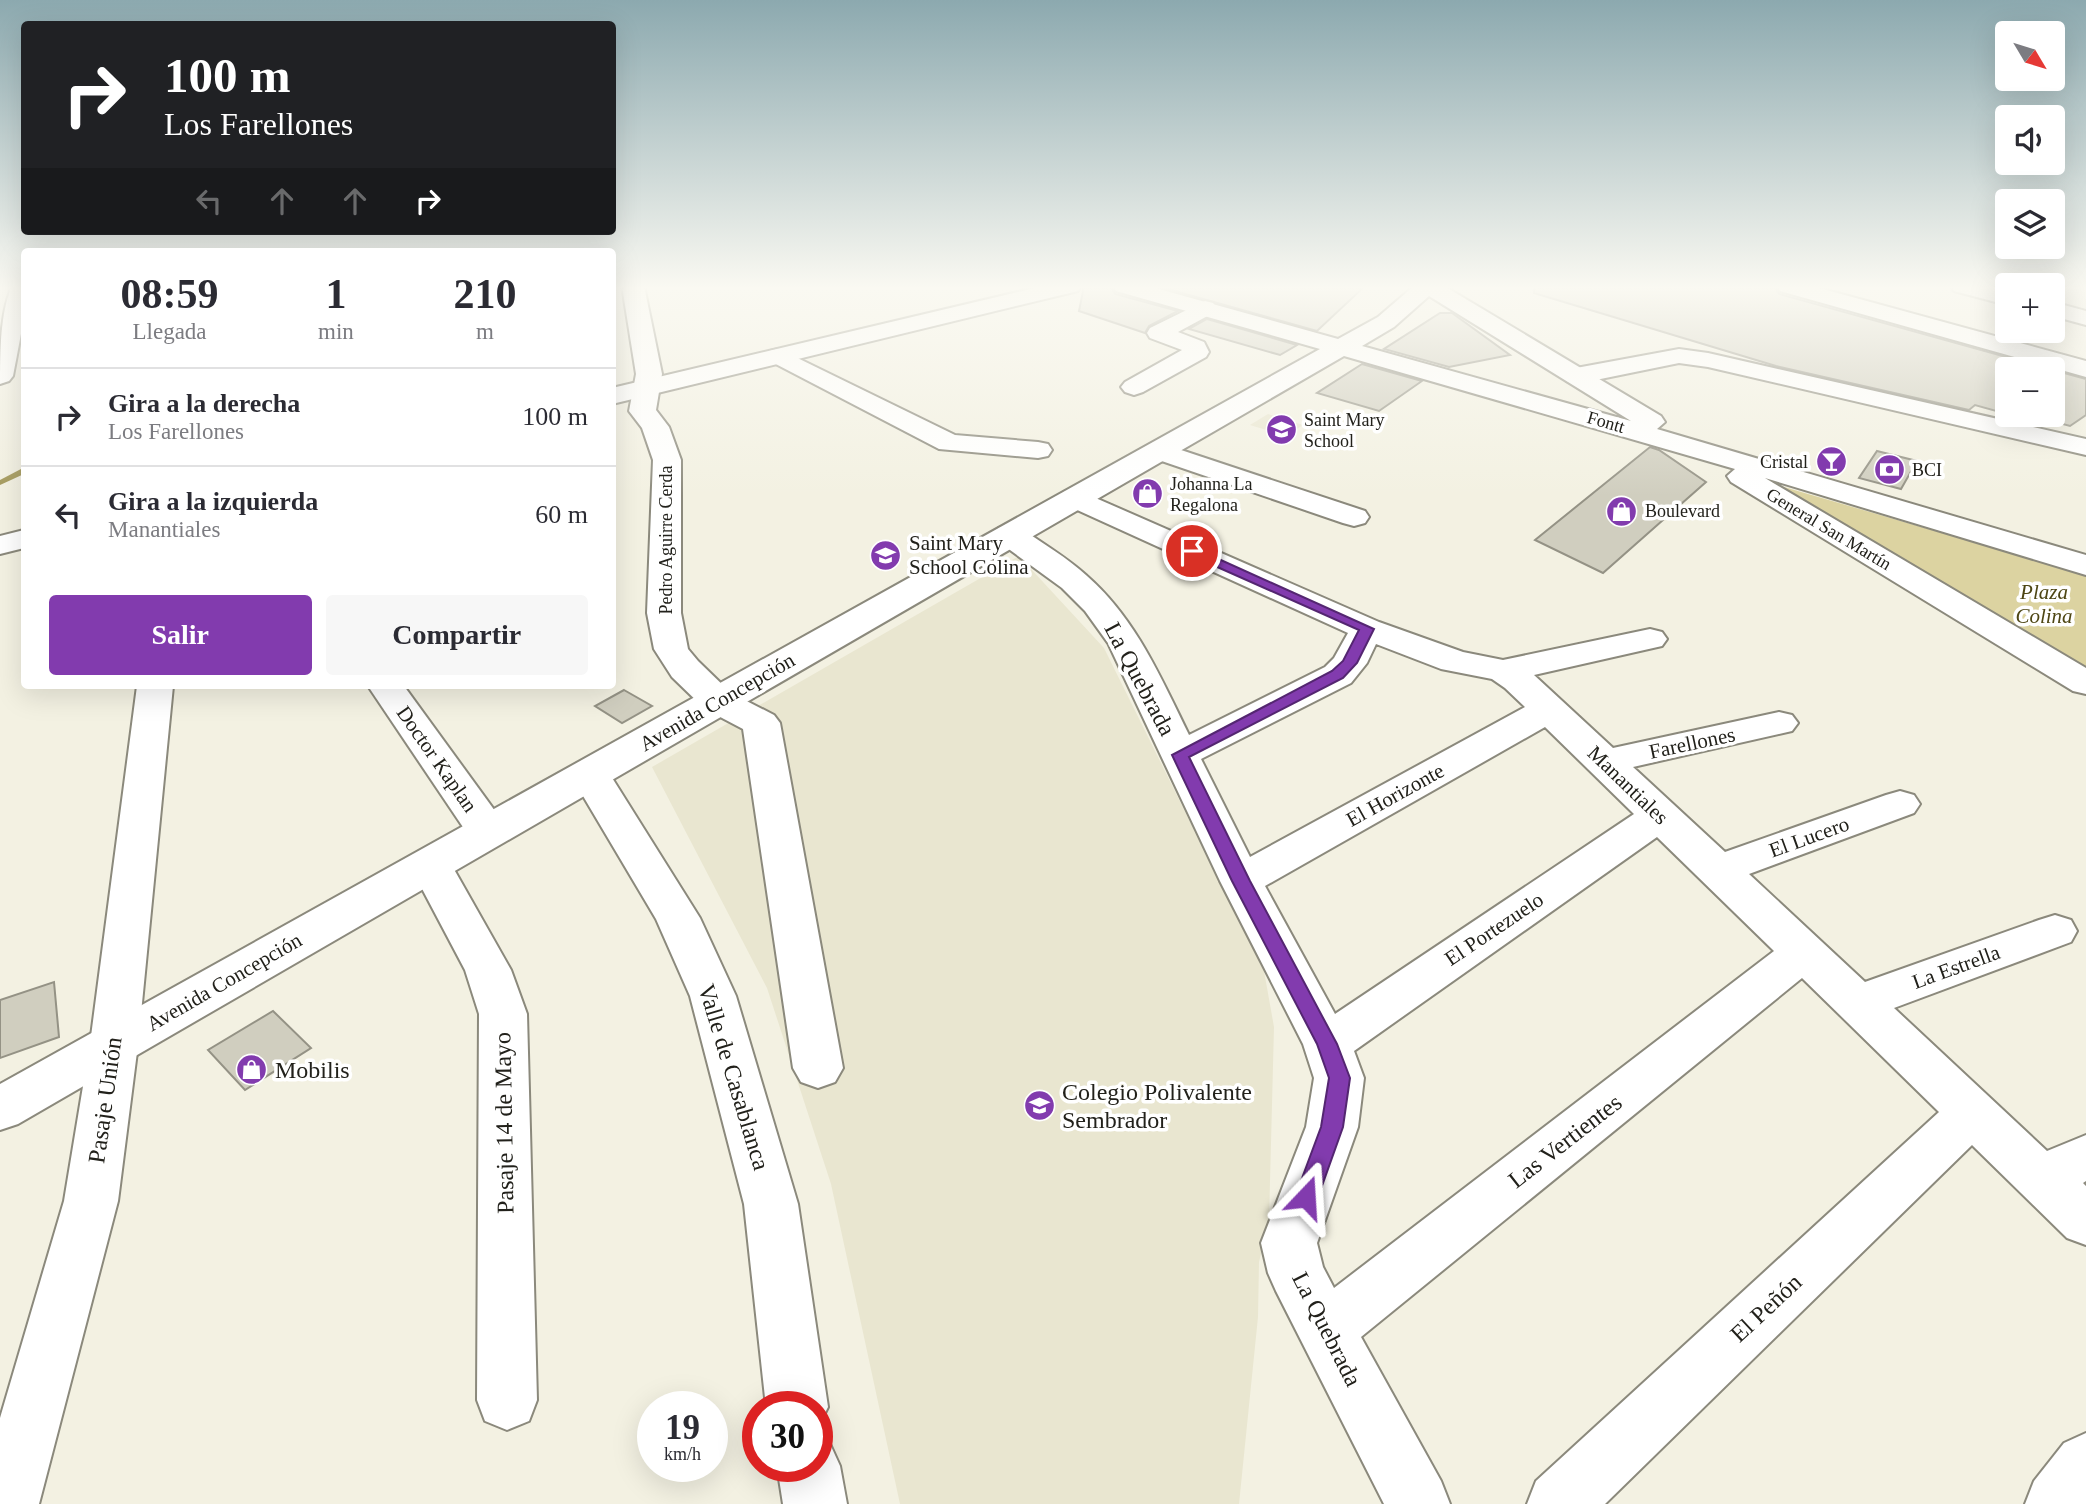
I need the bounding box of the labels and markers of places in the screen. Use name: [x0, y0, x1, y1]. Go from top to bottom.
place label: Saint Mary School: [1304, 410, 1385, 451]
school or university icon: Saint Mary School: [1264, 413, 1298, 447]
bar icon: Cristal: [1814, 445, 1848, 479]
place label: Cristal: [1760, 452, 1808, 472]
bank icon: BCI: [1872, 453, 1906, 487]
place label: BCI: [1912, 460, 1942, 480]
place label: Johanna La Regalona: [1170, 474, 1252, 515]
shop icon: Johanna La Regalona: [1130, 477, 1164, 511]
shop icon: Boulevard: [1605, 494, 1639, 528]
place label: Boulevard: [1645, 501, 1720, 521]
pin: [1162, 521, 1222, 581]
place label: Saint Mary School Colina: [909, 531, 1029, 579]
school or university icon: Saint Mary School Colina: [869, 538, 903, 572]
shop icon: Mobilis: [235, 1053, 269, 1087]
place label: Mobilis: [275, 1057, 350, 1083]
place label: Colegio Polivalente Sembrador: [1062, 1079, 1252, 1133]
school or university icon: Colegio Polivalente Sembrador: [1022, 1089, 1056, 1123]

